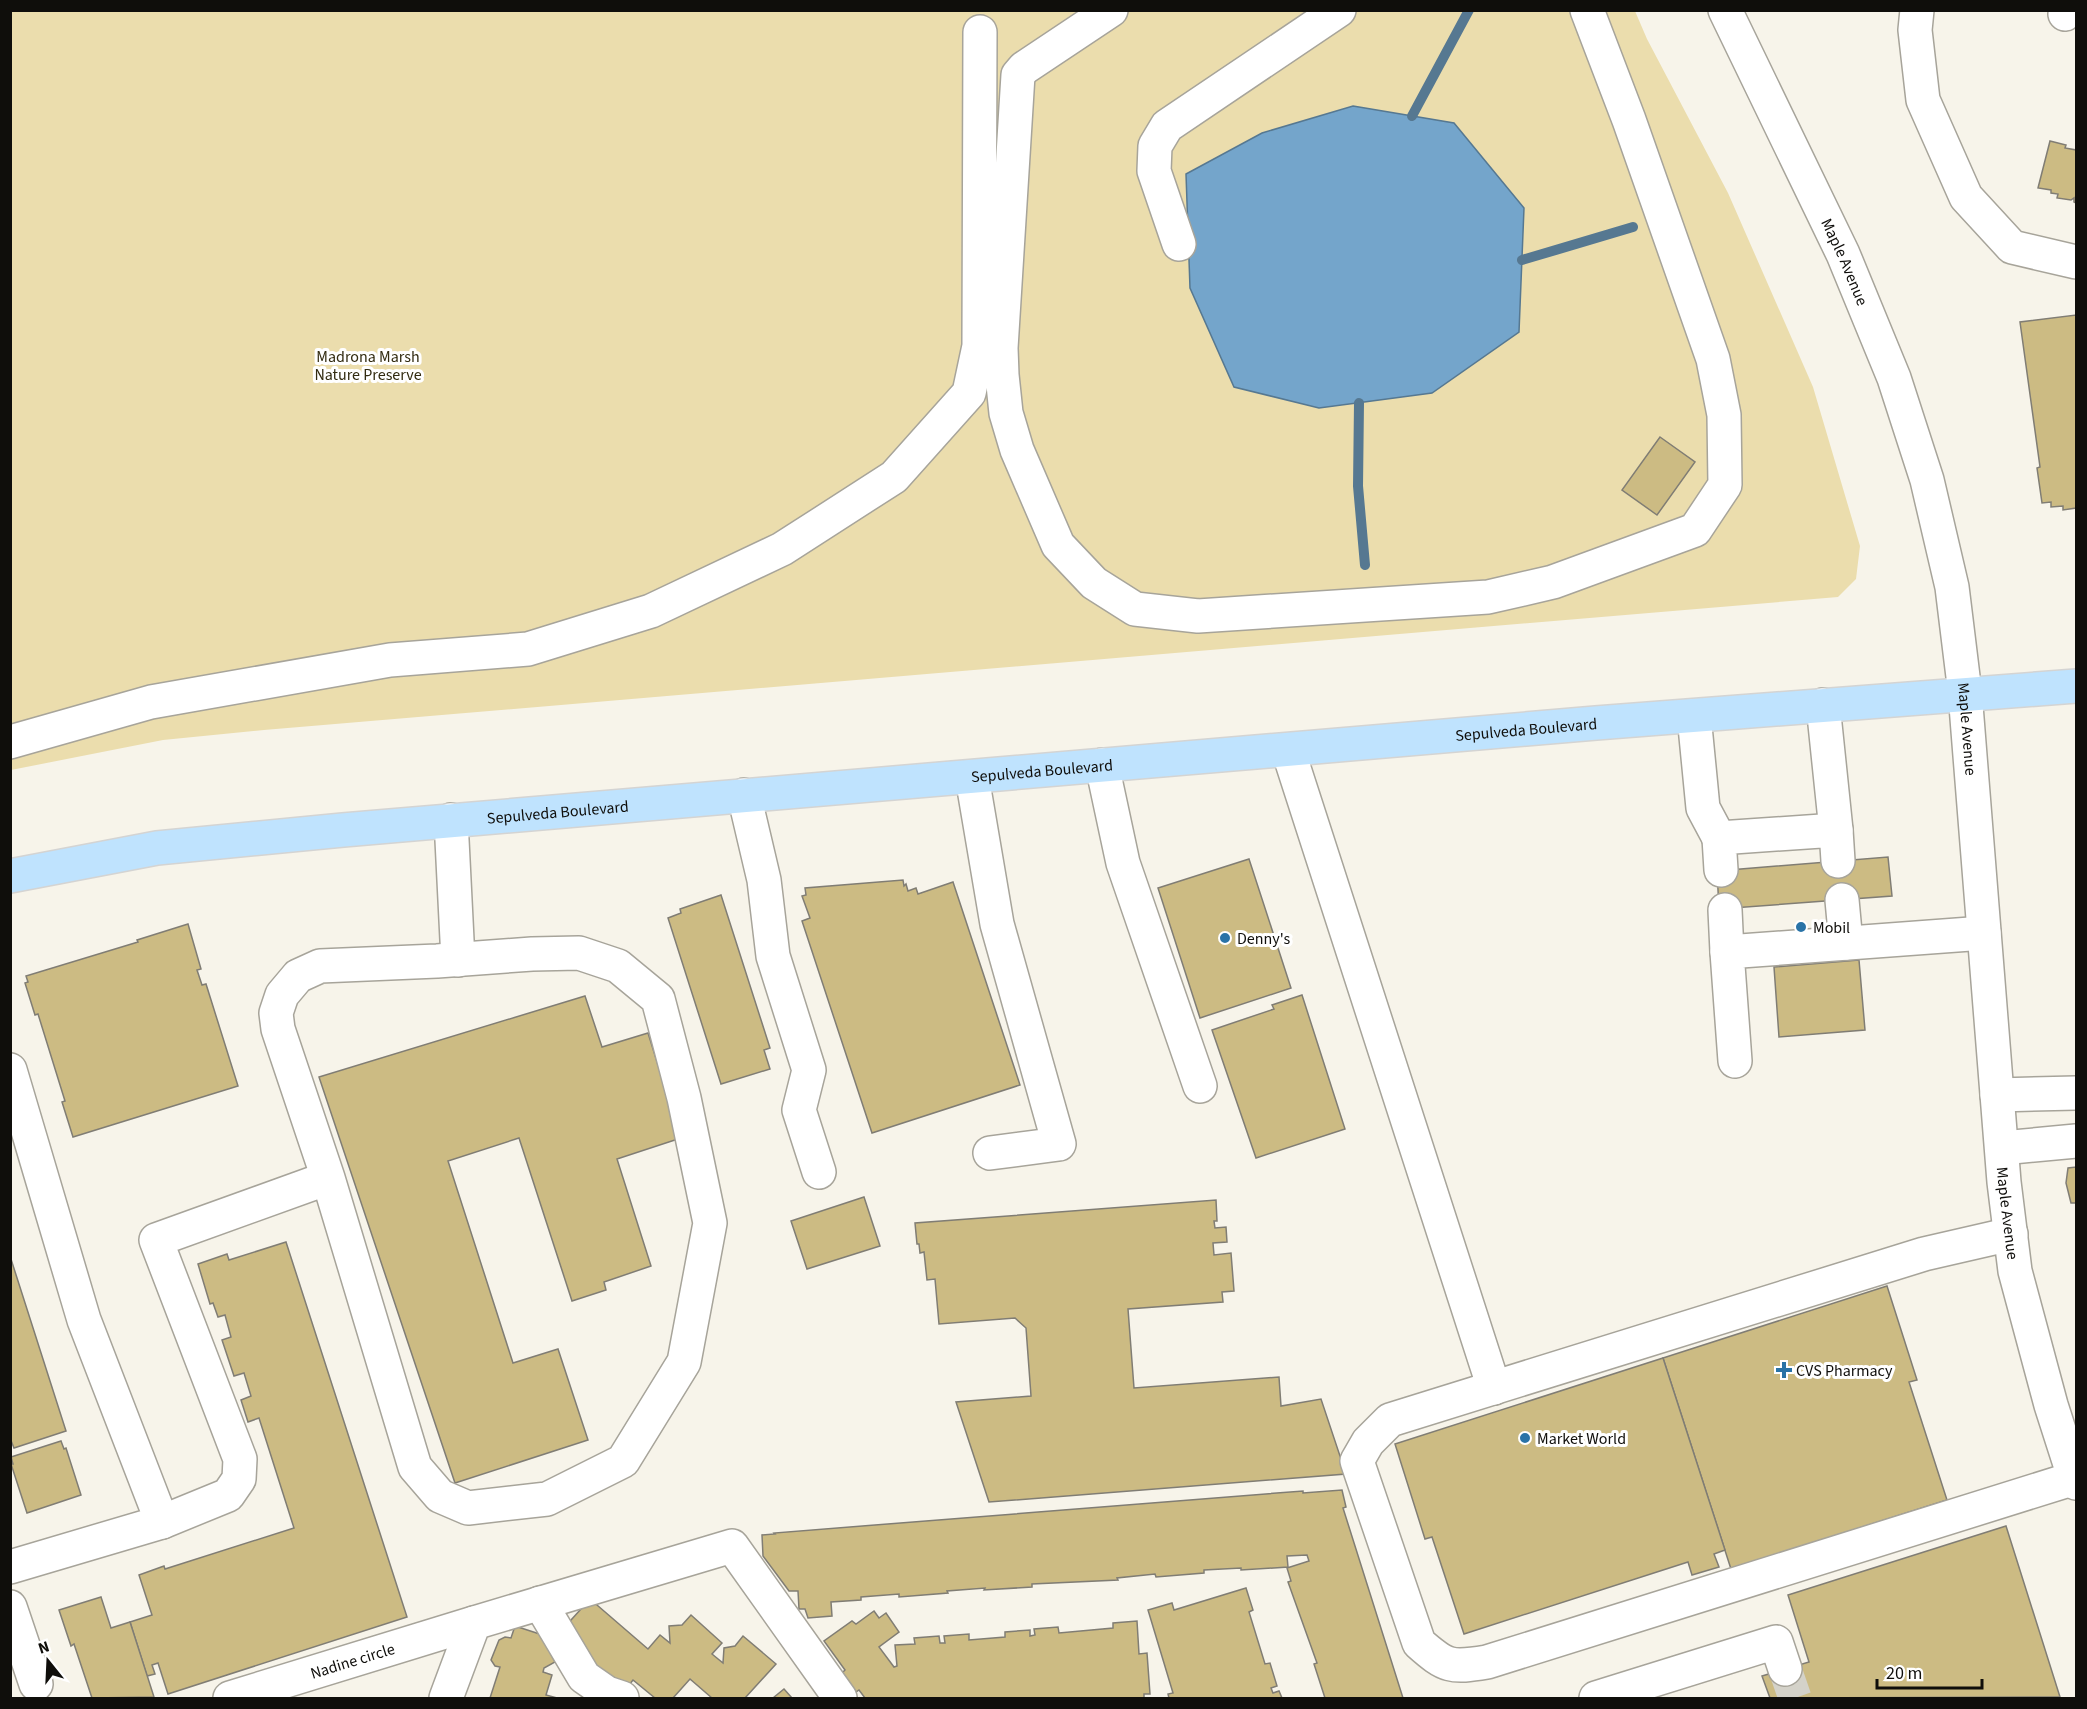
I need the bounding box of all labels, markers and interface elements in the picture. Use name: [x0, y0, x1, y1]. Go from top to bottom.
street label: Maple Avenue: [1815, 215, 1873, 309]
park label: Madrona Marsh Nature Preserve: [314, 346, 422, 386]
street label: Maple Avenue: [1952, 681, 1982, 776]
street label: Sepulveda Boulevard: [1454, 713, 1598, 747]
street label: Sepulveda Boulevard: [970, 754, 1114, 788]
street label: Sepulveda Boulevard: [486, 796, 630, 830]
place label: Mobil: [1813, 917, 1850, 939]
marker: Mobil: [1794, 920, 1808, 934]
place label: Denny's: [1237, 928, 1290, 950]
marker: Denny's: [1218, 931, 1232, 945]
street label: Maple Avenue: [1991, 1166, 2024, 1261]
place label: CVS Pharmacy: [1796, 1360, 1893, 1382]
marker: CVS Pharmacy: [1777, 1363, 1791, 1377]
place label: Market World: [1537, 1428, 1626, 1450]
marker: Market World: [1518, 1431, 1532, 1445]
north arrow: [18, 1631, 78, 1691]
text: N: [35, 1636, 52, 1660]
street label: Nadine circle: [308, 1638, 398, 1685]
scale bar: [1877, 1652, 1982, 1690]
text: 20 m: [1886, 1661, 1922, 1686]

